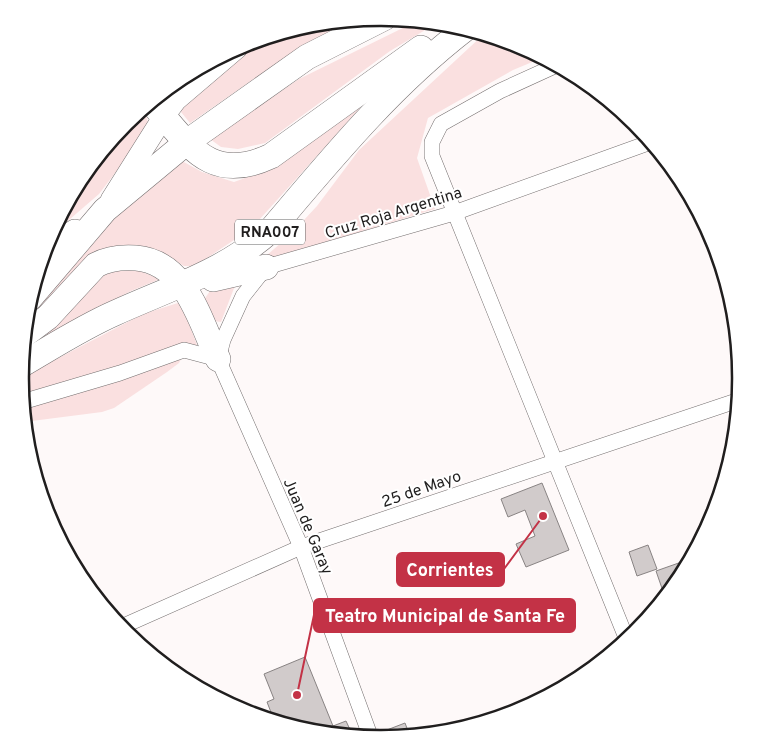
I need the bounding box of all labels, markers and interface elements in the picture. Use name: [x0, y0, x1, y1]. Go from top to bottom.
street label: Cruz Roja Argentina: [323, 184, 465, 244]
road number: RNA007: [235, 220, 305, 244]
street label: 25 de Mayo: [379, 467, 464, 513]
street label: Juan de Garay: [278, 475, 336, 578]
callout: Corrientes: [397, 553, 504, 586]
text: Corrientes: [406, 560, 494, 583]
callout: Teatro Municipal de Santa Fe: [314, 599, 575, 632]
text: Teatro Municipal de Santa Fe: [325, 606, 565, 629]

